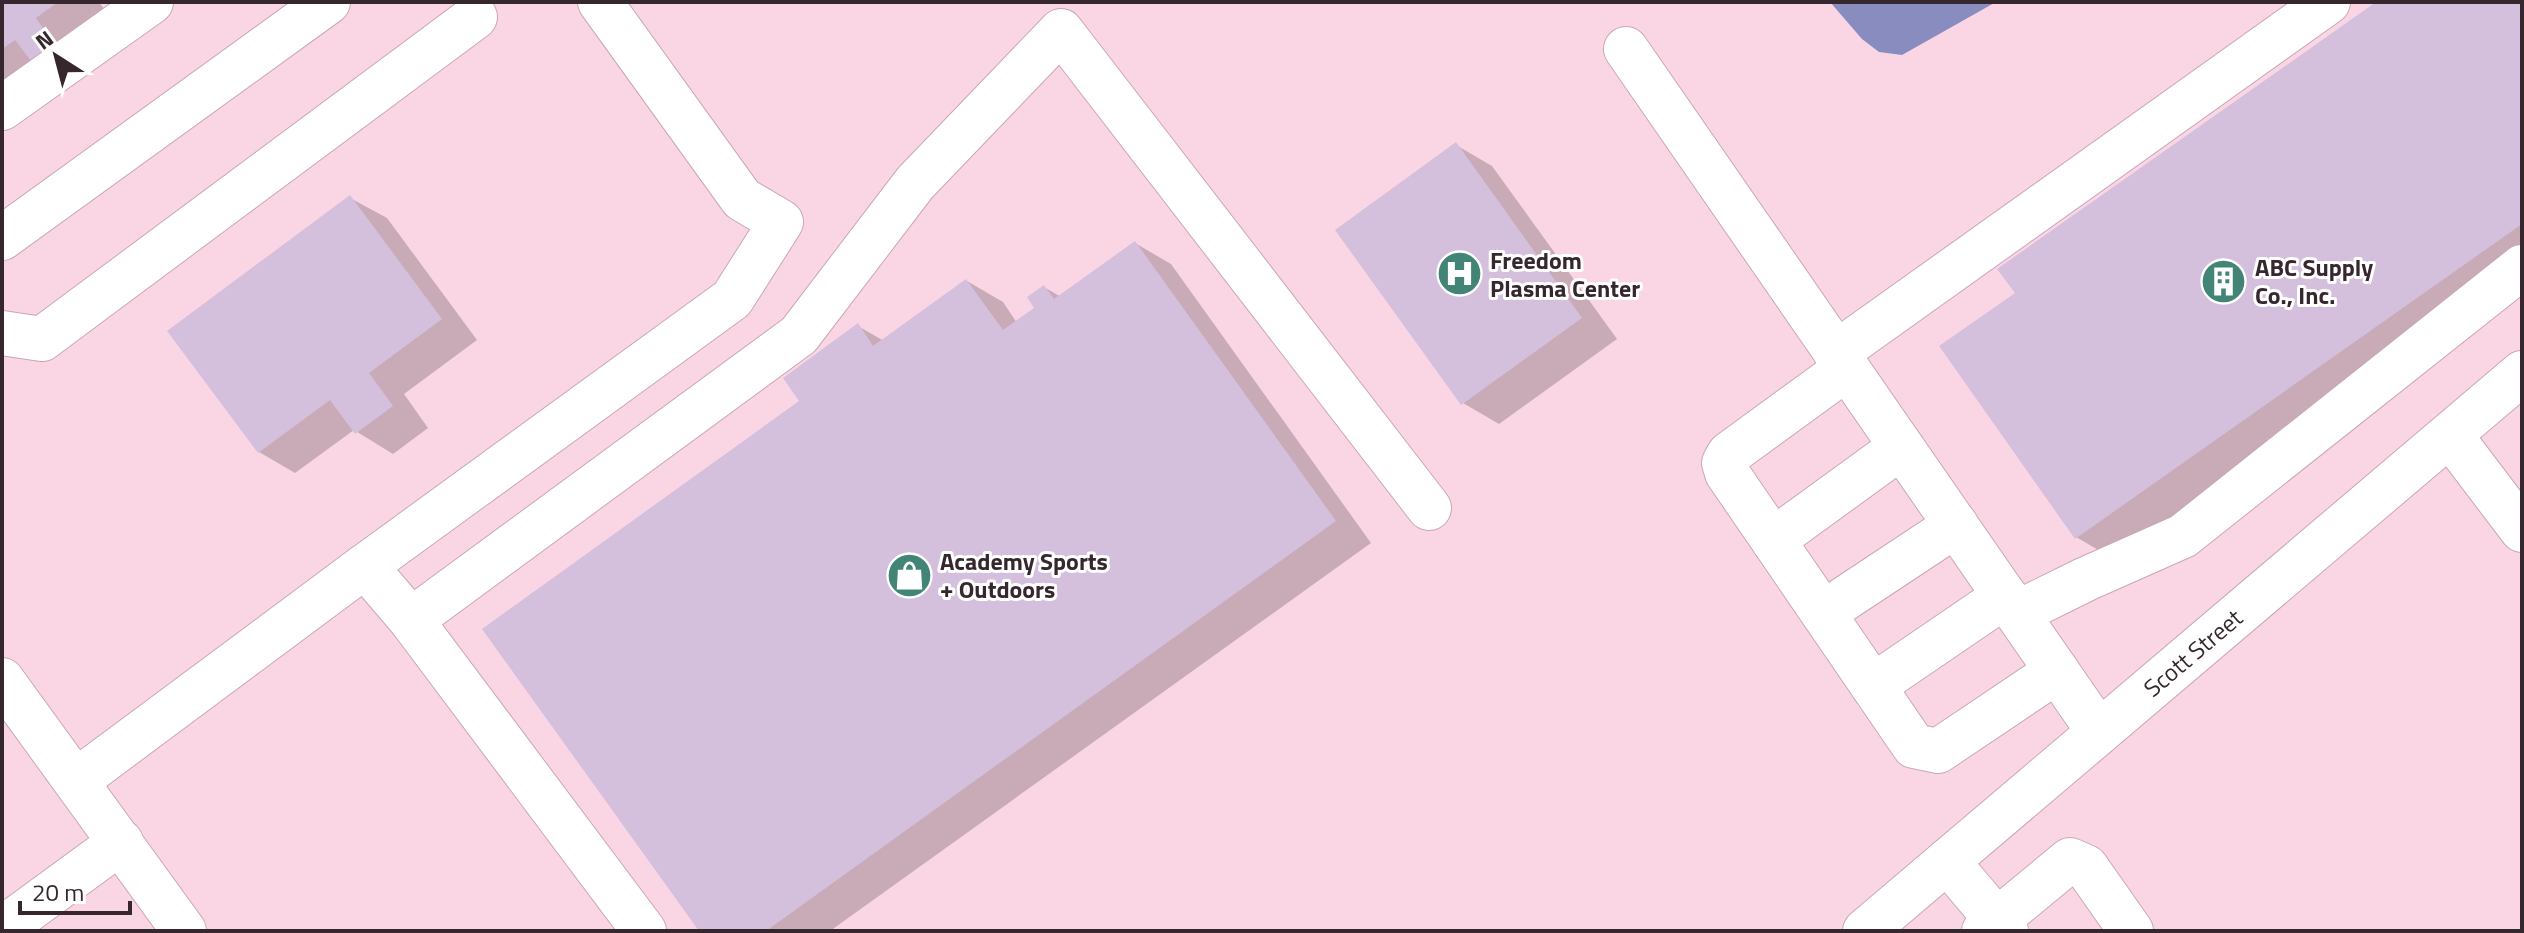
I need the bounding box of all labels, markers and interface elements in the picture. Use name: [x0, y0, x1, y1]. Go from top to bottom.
north arrow: [16, 16, 96, 96]
text: N: [28, 22, 60, 58]
place label: Freedom Plasma Center: [1490, 242, 1640, 306]
place label: ABC Supply Co., Inc.: [2255, 249, 2373, 313]
hospital icon: Freedom Plasma Center: [1435, 250, 1483, 298]
building icon: ABC Supply Co., Inc.: [2200, 257, 2248, 305]
place label: Academy Sports + Outdoors: [940, 543, 1108, 607]
shop icon: Academy Sports + Outdoors: [885, 551, 933, 599]
street label: Scott Street: [2135, 600, 2251, 705]
scale bar: [20, 865, 130, 915]
text: 20 m: [32, 874, 84, 910]

